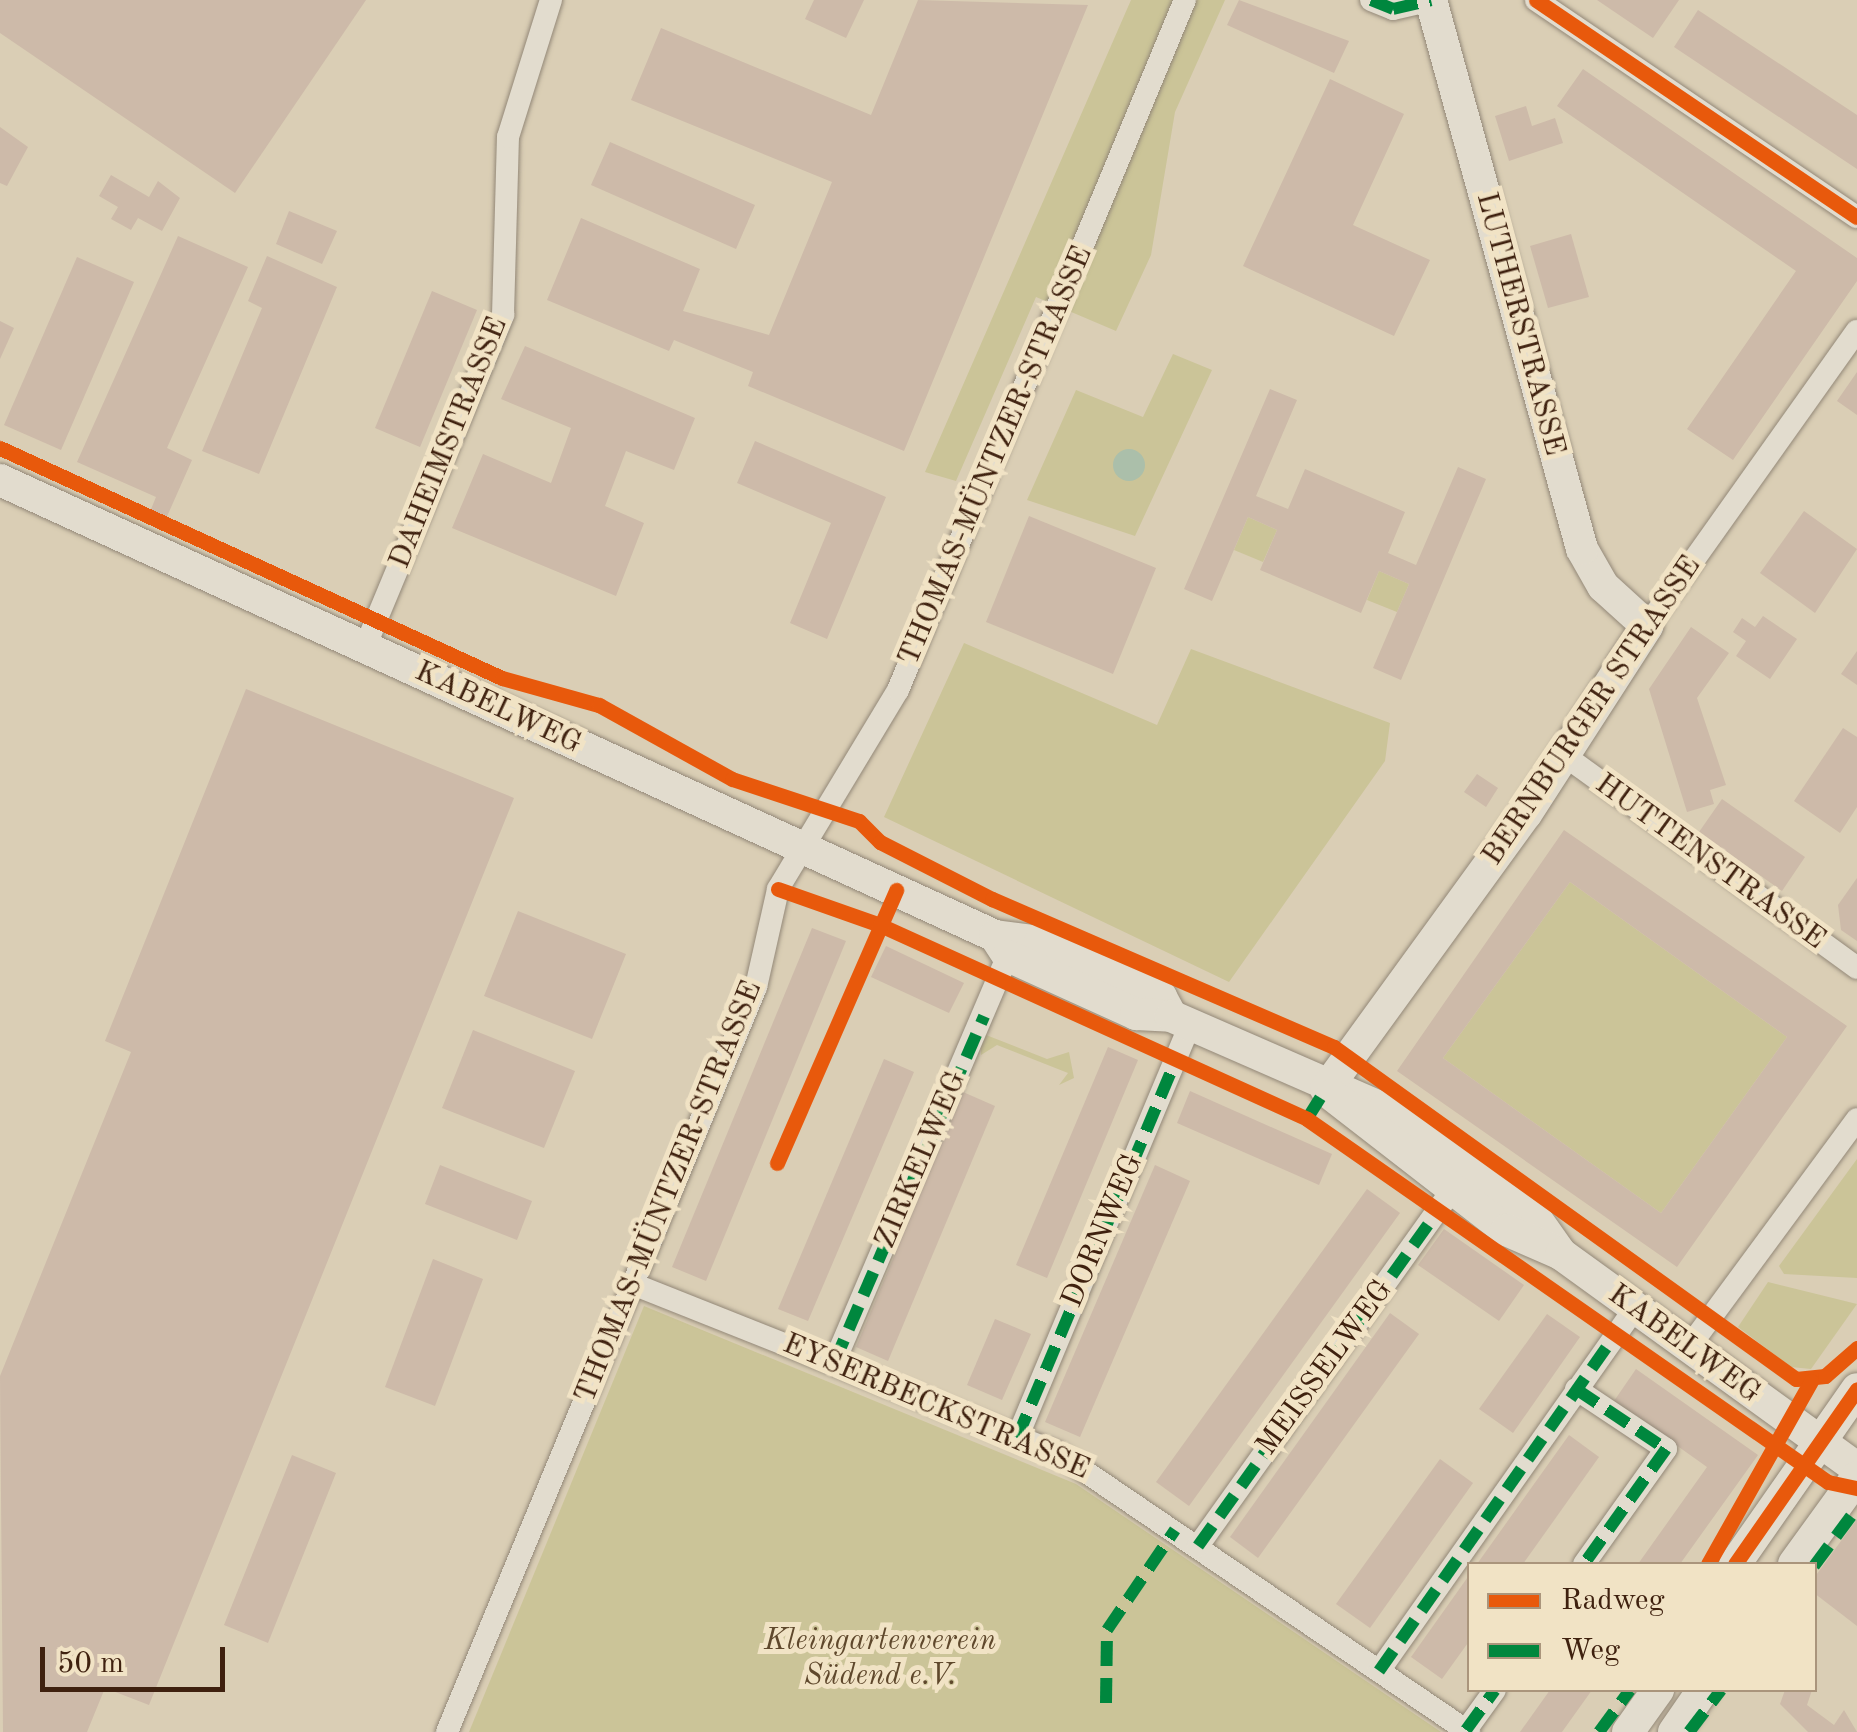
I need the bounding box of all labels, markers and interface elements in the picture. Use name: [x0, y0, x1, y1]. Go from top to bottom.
street label: LUTHERSTRASSE: [1468, 188, 1572, 460]
street label: THOMAS-MÜNTZER-STRASSE: [891, 241, 1101, 671]
street label: DAHEIMSTRASSE: [382, 312, 516, 574]
street label: BERNBURGER STRASSE: [1475, 549, 1709, 873]
street label: KABELWEG: [409, 654, 587, 762]
street label: HUTTENSTRASSE: [1588, 766, 1832, 958]
street label: THOMAS-MÜNTZER-STRASSE: [568, 976, 770, 1408]
street label: ZIRKELWEG: [868, 1066, 974, 1254]
street label: DORNWEG: [1055, 1149, 1151, 1313]
street label: MEISSELWEG: [1249, 1273, 1401, 1463]
street label: KABELWEG: [1601, 1277, 1767, 1411]
street label: EYSERBECKSTRASSE: [777, 1326, 1095, 1488]
legend: [1467, 1562, 1817, 1692]
text: Radweg: [1561, 1586, 1665, 1616]
park label: Kleingartenverein Südend e.V.: [764, 1623, 996, 1694]
scale bar: [45, 1627, 230, 1689]
text: Weg: [1561, 1636, 1620, 1666]
text: 50 m: [57, 1649, 124, 1679]

